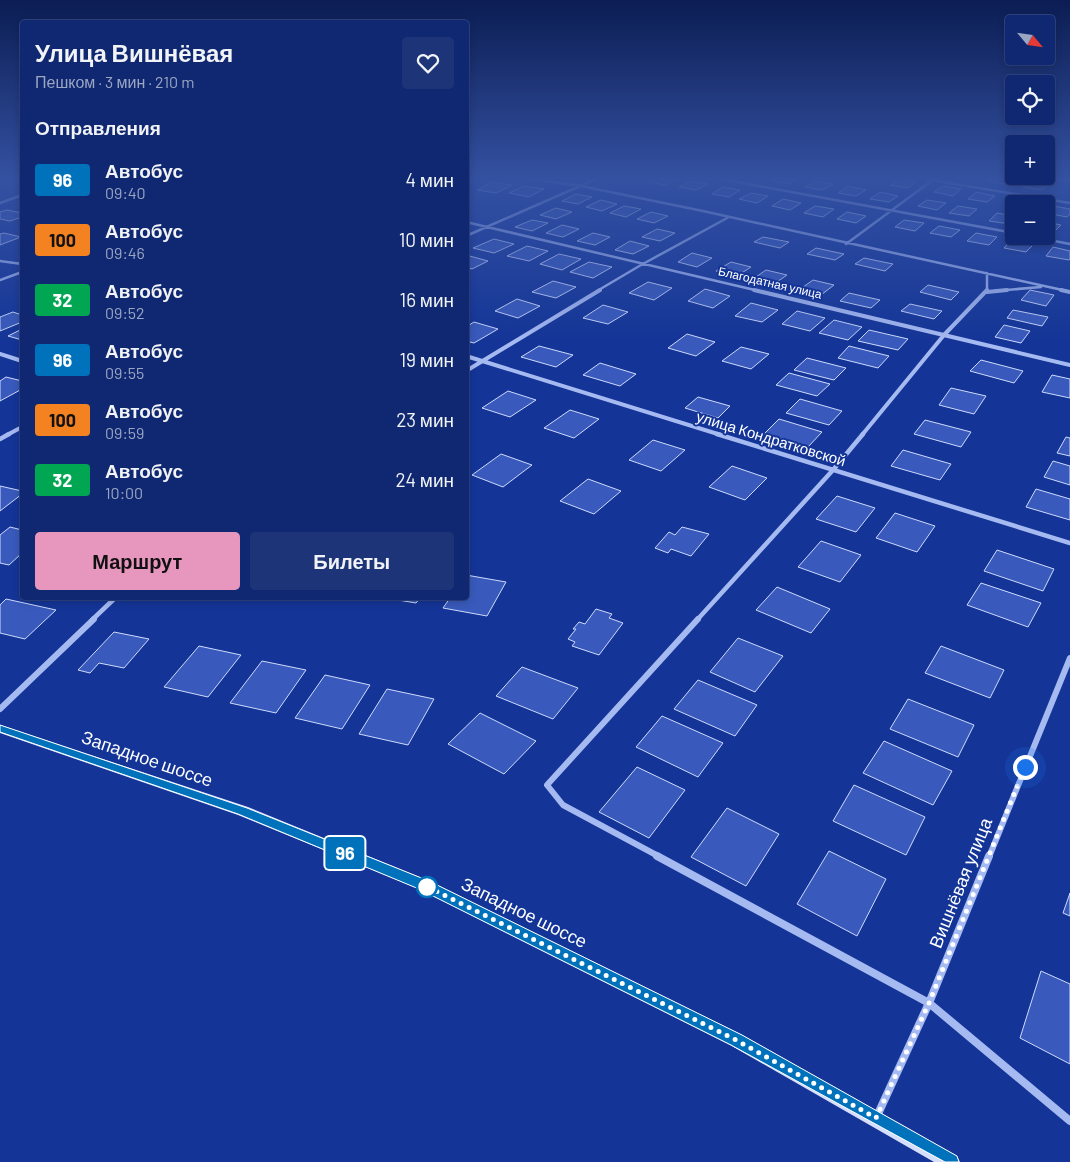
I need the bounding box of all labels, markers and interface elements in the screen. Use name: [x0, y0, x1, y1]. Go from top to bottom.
north arrow: [1005, 15, 1055, 65]
map controls: [1005, 15, 1055, 245]
button: heart: [402, 37, 454, 89]
text: Улица Вишнёвая: [35, 38, 233, 67]
text: Пешком · 3 мин · 210 m: [35, 72, 194, 91]
button: locate: [1005, 75, 1055, 125]
text: Отправления: [35, 116, 161, 139]
button: +: [1005, 135, 1055, 185]
text: Автобус: [105, 159, 183, 182]
text: 4 мин: [406, 168, 454, 191]
text: 96: [53, 169, 72, 191]
text: 09:40: [105, 183, 146, 202]
button: −: [1005, 195, 1055, 245]
text: Автобус: [105, 219, 183, 242]
text: 10 мин: [399, 228, 454, 251]
text: 100: [49, 229, 76, 251]
text: 09:46: [105, 243, 145, 262]
street label: Благодатная улица: [717, 263, 824, 302]
text: Автобус: [105, 279, 183, 302]
text: 16 мин: [400, 288, 454, 311]
text: 32: [53, 289, 72, 311]
text: 09:52: [105, 303, 145, 322]
text: Автобус: [105, 339, 183, 362]
text: 19 мин: [399, 348, 454, 371]
text: 96: [53, 349, 72, 371]
text: 09:55: [105, 363, 144, 382]
text: Автобус: [105, 399, 183, 422]
street label: улица Кондратковской: [694, 407, 848, 469]
text: 23 мин: [396, 408, 454, 431]
text: 100: [49, 409, 76, 431]
text: 09:59: [105, 423, 144, 442]
text: Автобус: [105, 459, 183, 482]
text: 24 мин: [395, 468, 454, 491]
text: 32: [53, 469, 72, 491]
text: 10:00: [105, 483, 143, 502]
button: Маршрут: [35, 532, 240, 590]
button: Билеты: [250, 532, 454, 590]
street label: Западное шоссе: [79, 725, 216, 791]
your location: [1013, 755, 1038, 780]
street label: Вишнёвая улица: [924, 813, 997, 951]
line badge: 96: [322, 837, 368, 869]
text: 96: [335, 842, 355, 864]
street label: Западное шоссе: [458, 872, 591, 952]
unlabelled marker: [416, 876, 438, 898]

